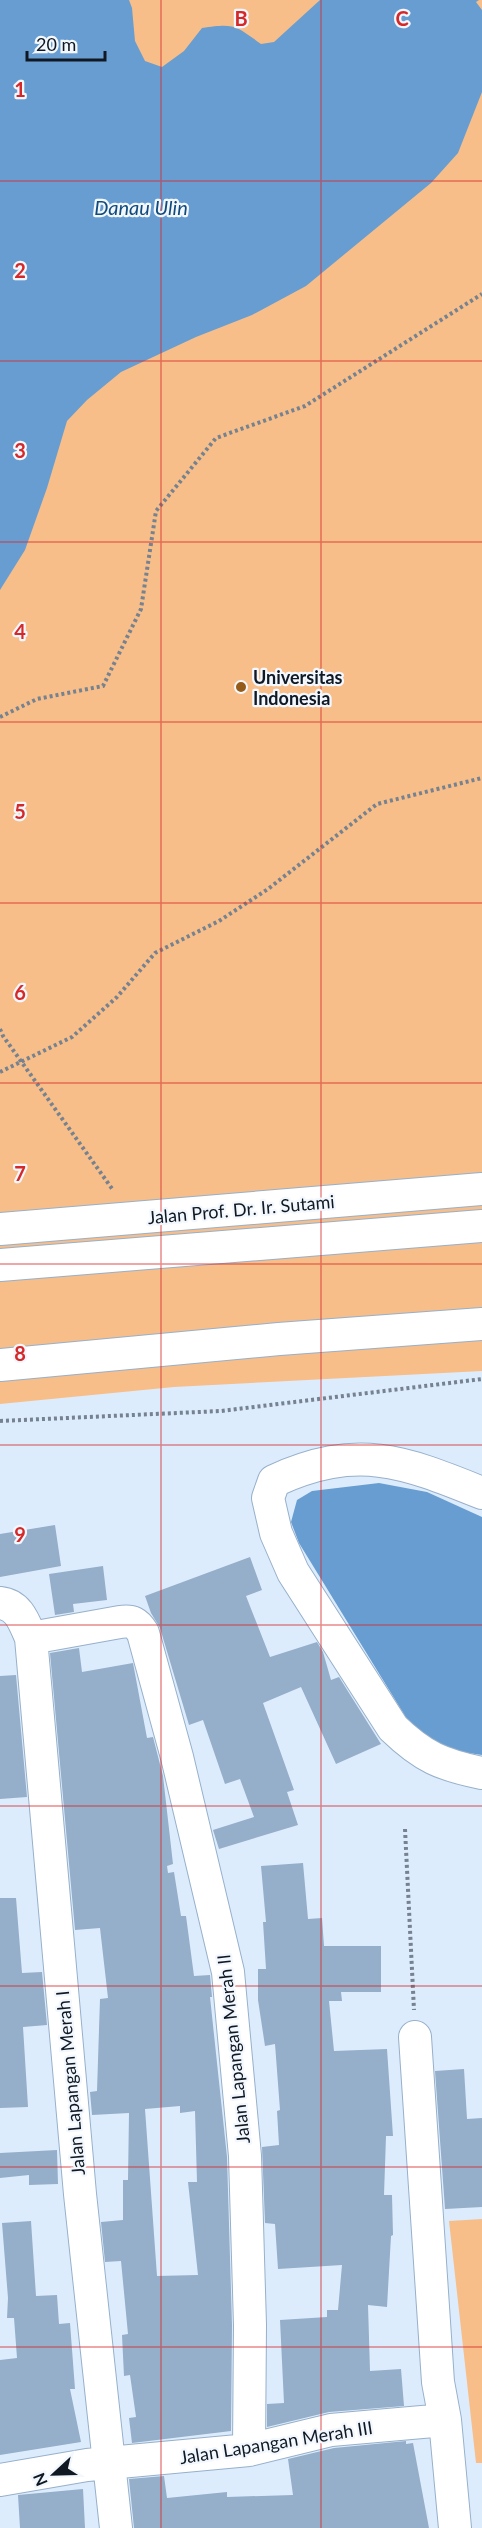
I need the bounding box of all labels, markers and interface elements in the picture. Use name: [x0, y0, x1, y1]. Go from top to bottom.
text: B: [234, 6, 248, 30]
text: C: [395, 6, 409, 30]
scale bar: [27, 24, 105, 62]
text: 20 m: [36, 33, 76, 55]
text: 1: [14, 77, 26, 101]
water label: Danau Ulin: [94, 195, 188, 219]
text: 2: [14, 258, 26, 282]
text: 3: [14, 438, 26, 462]
text: 4: [14, 619, 26, 643]
place label: Universitas Indonesia: [253, 666, 343, 709]
marker: Universitas Indonesia: [234, 680, 248, 694]
text: 5: [14, 799, 26, 823]
text: 6: [14, 980, 26, 1004]
text: 7: [14, 1161, 26, 1185]
street label: Jalan Prof. Dr. Ir. Sutami: [147, 1190, 335, 1228]
text: 8: [14, 1341, 26, 1365]
text: 9: [14, 1522, 26, 1546]
street label: Jalan Lapangan Merah II: [212, 1953, 254, 2145]
street label: Jalan Lapangan Merah I: [51, 1990, 89, 2176]
street label: Jalan Lapangan Merah III: [178, 2416, 374, 2468]
north arrow: [24, 2444, 84, 2504]
text: N: [29, 2471, 51, 2489]

